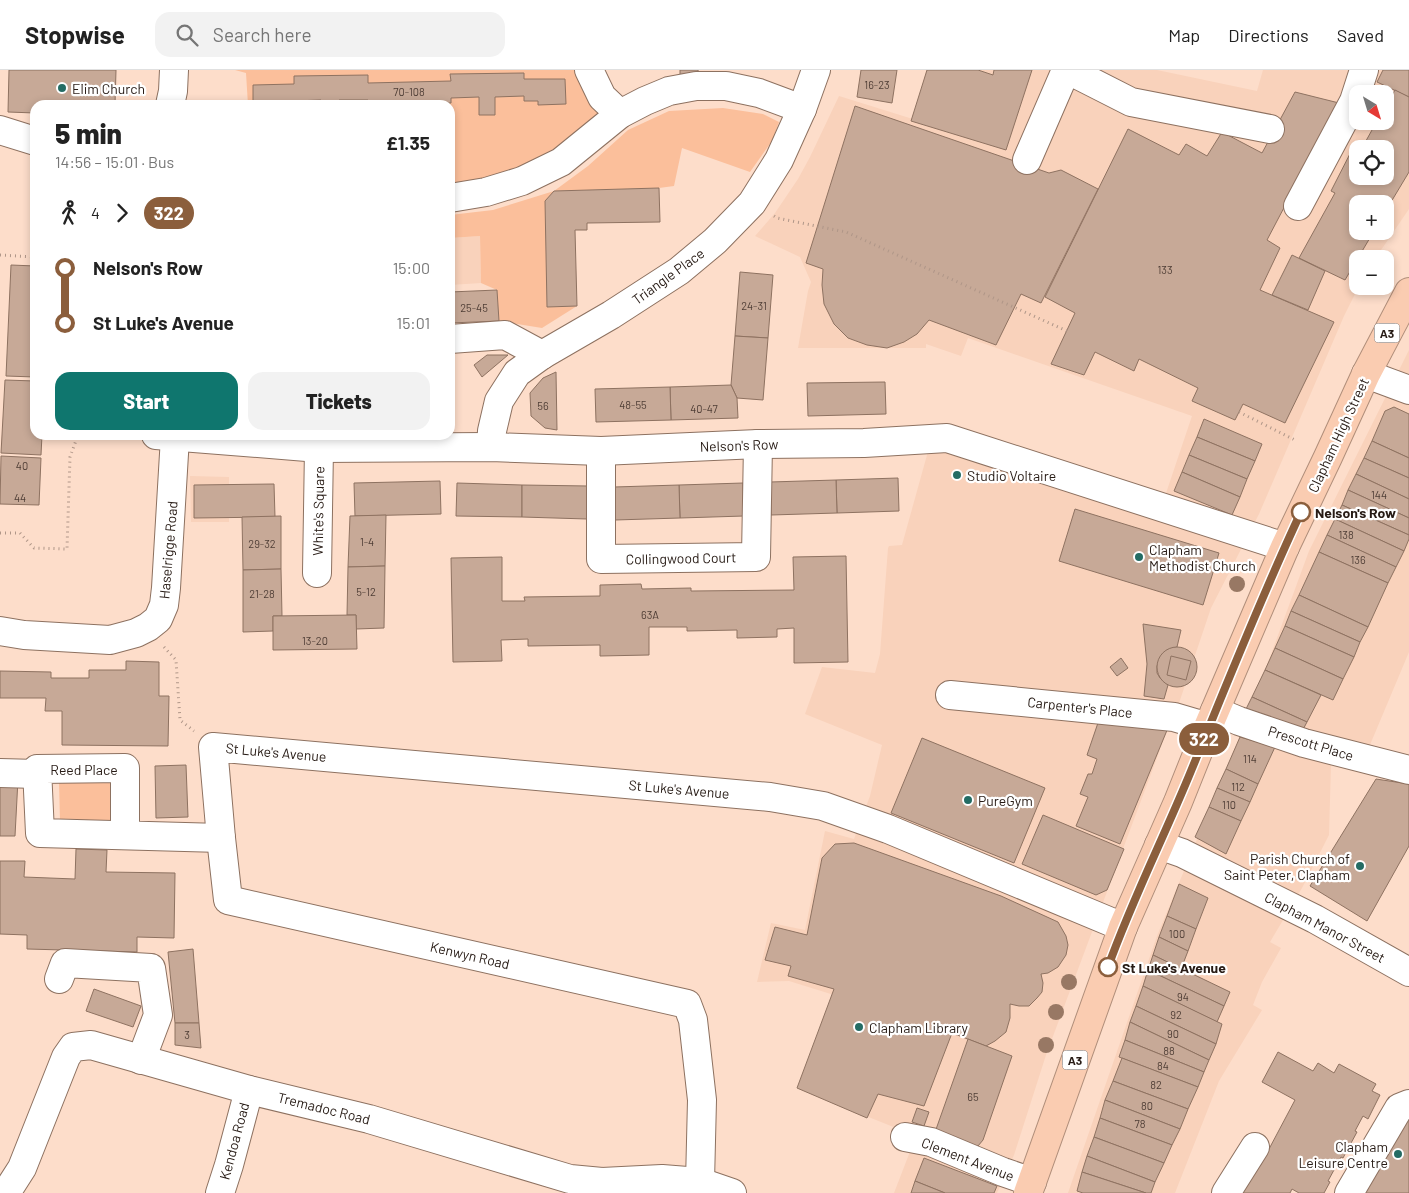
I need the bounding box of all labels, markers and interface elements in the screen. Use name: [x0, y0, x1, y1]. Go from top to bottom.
search box: [155, 12, 505, 57]
text: Stopwise: [25, 20, 125, 49]
icon: search: [173, 21, 201, 49]
text: Search here: [213, 23, 312, 46]
text: Map: [1168, 24, 1200, 46]
text: Directions: [1228, 24, 1309, 46]
text: Saved: [1337, 24, 1384, 46]
house number: 16-23: [864, 78, 890, 91]
place label: Elim Church: [72, 80, 145, 97]
marker: Elim Church: [56, 82, 68, 94]
house number: 70-108: [393, 85, 425, 98]
north arrow: [1349, 85, 1394, 130]
map controls: [1349, 85, 1394, 295]
text: 5 min: [55, 116, 122, 150]
text: £1.35: [386, 131, 430, 154]
button: locate: [1349, 140, 1394, 185]
text: 14:56 – 15:01 · Bus: [55, 152, 174, 171]
button: +: [1349, 195, 1394, 240]
icon: walk: [55, 199, 83, 227]
icon: forward: [108, 199, 136, 227]
text: 322: [154, 202, 184, 224]
text: 4: [91, 203, 100, 222]
street label: Triangle Place: [629, 244, 707, 308]
button: −: [1349, 250, 1394, 295]
text: Nelson's Row: [93, 256, 203, 279]
text: 15:00: [393, 258, 430, 277]
house number: 133: [1157, 263, 1173, 276]
house number: 24-31: [741, 299, 767, 312]
house number: 25-45: [460, 301, 488, 314]
text: St Luke's Avenue: [93, 311, 234, 334]
text: 15:01: [397, 313, 430, 332]
road number: A3: [1374, 324, 1400, 342]
button: Start: [55, 372, 238, 430]
button: Tickets: [248, 372, 430, 430]
street label: Clapham High Street: [1304, 375, 1372, 495]
house number: 48-55: [619, 398, 647, 411]
house number: 56: [537, 399, 549, 412]
house number: 40-47: [690, 402, 718, 415]
street label: Nelson's Row: [699, 435, 779, 455]
house number: 40: [16, 459, 28, 472]
street label: White's Square: [309, 466, 327, 556]
place label: Studio Voltaire: [967, 467, 1056, 484]
marker: Studio Voltaire: [951, 469, 963, 481]
house number: 144: [1371, 488, 1387, 501]
house number: 44: [14, 491, 26, 504]
street label: Haselrigge Road: [155, 500, 181, 600]
marker: Nelson's Row: [1291, 502, 1311, 522]
place label: Nelson's Row: [1315, 504, 1396, 521]
house number: 138: [1338, 528, 1354, 541]
house number: 1-4: [360, 535, 374, 548]
house number: 29-32: [248, 537, 276, 550]
place label: Clapham Methodist Church: [1149, 541, 1256, 574]
street label: Collingwood Court: [625, 549, 737, 567]
marker: Clapham Methodist Church: [1133, 551, 1145, 563]
house number: 136: [1350, 553, 1366, 566]
house number: 5-12: [356, 585, 376, 598]
house number: 21-28: [249, 587, 275, 600]
house number: 63A: [641, 608, 659, 621]
house number: 13-20: [302, 634, 328, 647]
street label: Carpenter's Place: [1027, 693, 1133, 721]
street label: Prescott Place: [1266, 722, 1356, 764]
line badge: 322: [1175, 723, 1233, 755]
text: 322: [1189, 728, 1219, 750]
street label: St Luke's Avenue: [225, 739, 327, 765]
house number: 114: [1243, 752, 1257, 765]
street label: Reed Place: [50, 761, 118, 778]
street label: St Luke's Avenue: [628, 776, 730, 802]
house number: 112: [1231, 780, 1245, 793]
place label: PureGym: [978, 792, 1033, 809]
marker: PureGym: [962, 794, 974, 806]
house number: 110: [1222, 798, 1236, 811]
place label: Parish Church of Saint Peter, Clapham: [1224, 850, 1350, 883]
marker: Parish Church of Saint Peter, Clapham: [1354, 860, 1366, 872]
street label: Clapham Manor Street: [1262, 888, 1388, 966]
house number: 100: [1169, 927, 1185, 940]
street label: Kenwyn Road: [429, 938, 511, 972]
marker: St Luke's Avenue: [1098, 957, 1118, 977]
place label: St Luke's Avenue: [1122, 959, 1226, 976]
house number: 94: [1177, 990, 1189, 1003]
house number: 92: [1170, 1008, 1182, 1021]
place label: Clapham Library: [869, 1019, 969, 1036]
marker: Clapham Library: [853, 1021, 865, 1033]
house number: 90: [1167, 1027, 1179, 1040]
house number: 3: [184, 1028, 190, 1041]
house number: 88: [1163, 1044, 1175, 1057]
road number: A3: [1062, 1050, 1088, 1070]
house number: 84: [1157, 1059, 1169, 1072]
house number: 82: [1150, 1078, 1162, 1091]
street label: Tremadoc Road: [276, 1088, 372, 1128]
house number: 65: [967, 1090, 979, 1103]
house number: 80: [1141, 1099, 1153, 1112]
street label: Kendoa Road: [216, 1100, 252, 1182]
house number: 78: [1135, 1117, 1146, 1130]
street label: Clement Avenue: [919, 1133, 1017, 1185]
place label: Clapham Leisure Centre: [1298, 1138, 1388, 1171]
marker: Clapham Leisure Centre: [1392, 1148, 1404, 1160]

